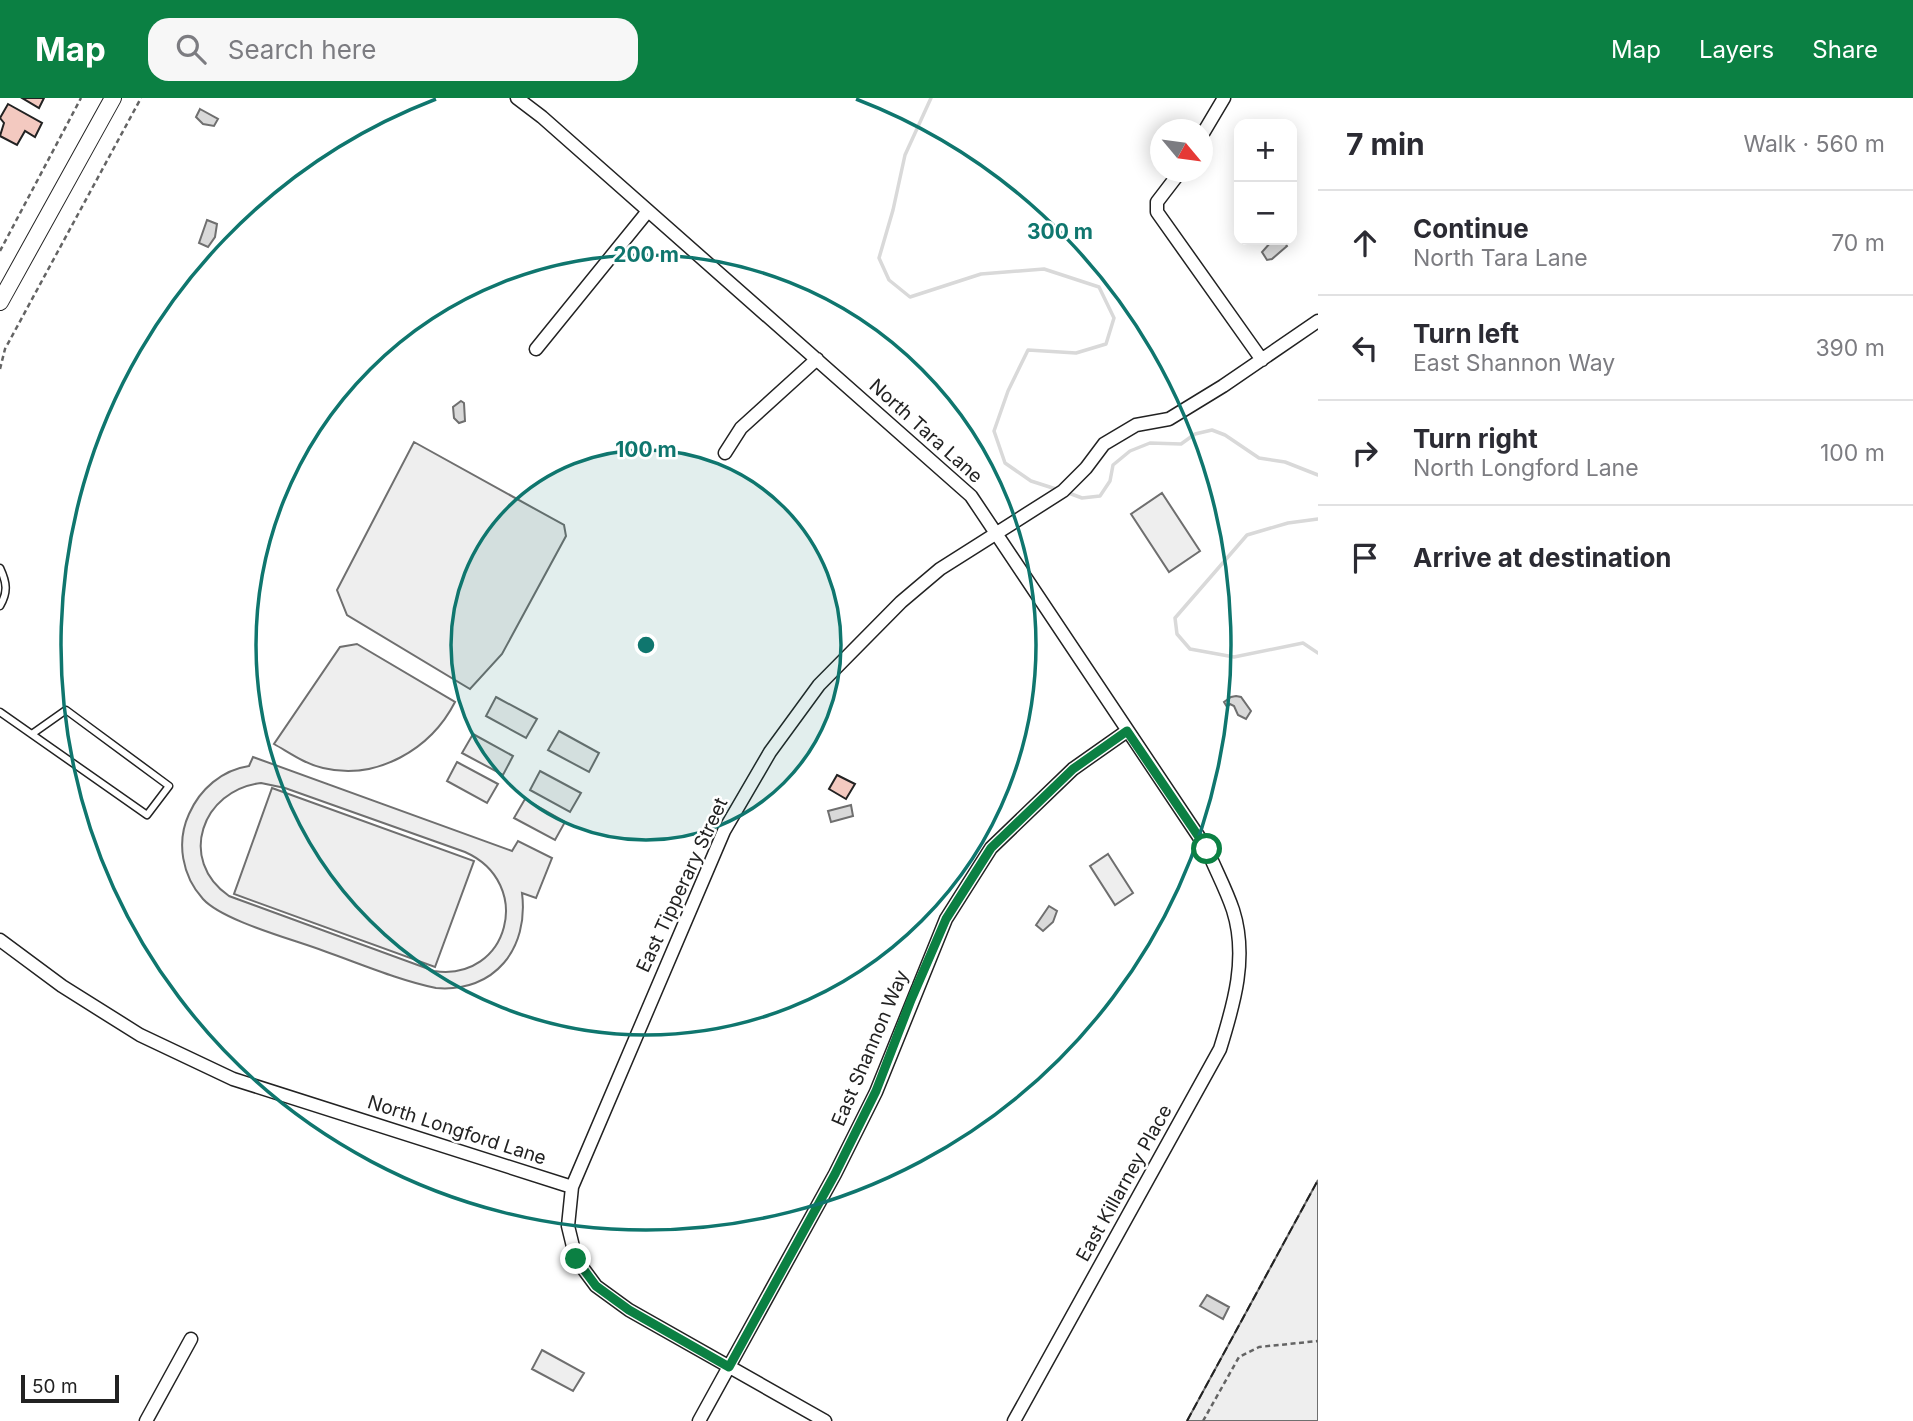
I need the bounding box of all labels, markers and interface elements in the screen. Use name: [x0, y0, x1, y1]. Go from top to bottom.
search box: [148, 18, 638, 81]
text: Map: [35, 29, 106, 69]
icon: search: [172, 30, 210, 68]
text: Search here: [228, 34, 376, 65]
text: Map: [1611, 35, 1661, 64]
text: Layers: [1699, 35, 1774, 64]
text: Share: [1812, 35, 1878, 64]
north arrow: [1150, 119, 1213, 182]
map controls: [1234, 119, 1297, 245]
button: +: [1234, 119, 1297, 182]
text: 7 min: [1346, 126, 1425, 162]
text: Walk · 560 m: [1743, 130, 1885, 158]
button: −: [1234, 182, 1297, 245]
text: Continue: [1413, 213, 1529, 244]
text: 300 m: [1027, 219, 1093, 244]
icon: ahead: [1346, 224, 1384, 262]
text: 70 m: [1831, 229, 1885, 257]
text: 200 m: [613, 242, 679, 267]
text: North Tara Lane: [1413, 244, 1588, 272]
text: Turn left: [1413, 318, 1519, 349]
icon: left: [1346, 329, 1384, 367]
text: 390 m: [1815, 334, 1885, 362]
text: East Shannon Way: [1413, 349, 1615, 377]
street label: North Tara Lane: [865, 374, 987, 488]
text: Turn right: [1413, 423, 1538, 454]
icon: right: [1346, 434, 1384, 472]
text: 100 m: [615, 437, 677, 462]
text: 100 m: [1820, 439, 1885, 467]
text: North Longford Lane: [1413, 454, 1639, 482]
icon: arrive: [1346, 539, 1384, 577]
text: Arrive at destination: [1413, 542, 1672, 573]
centre of rings: [634, 633, 658, 657]
street label: East Tipperary Street: [631, 794, 733, 976]
route start: [1191, 833, 1222, 864]
street label: East Shannon Way: [827, 966, 913, 1129]
street label: North Longford Lane: [365, 1090, 549, 1170]
street label: East Killarney Place: [1071, 1100, 1177, 1266]
route end: [560, 1243, 591, 1274]
scale bar: [21, 1372, 119, 1404]
text: 50 m: [32, 1375, 78, 1398]

